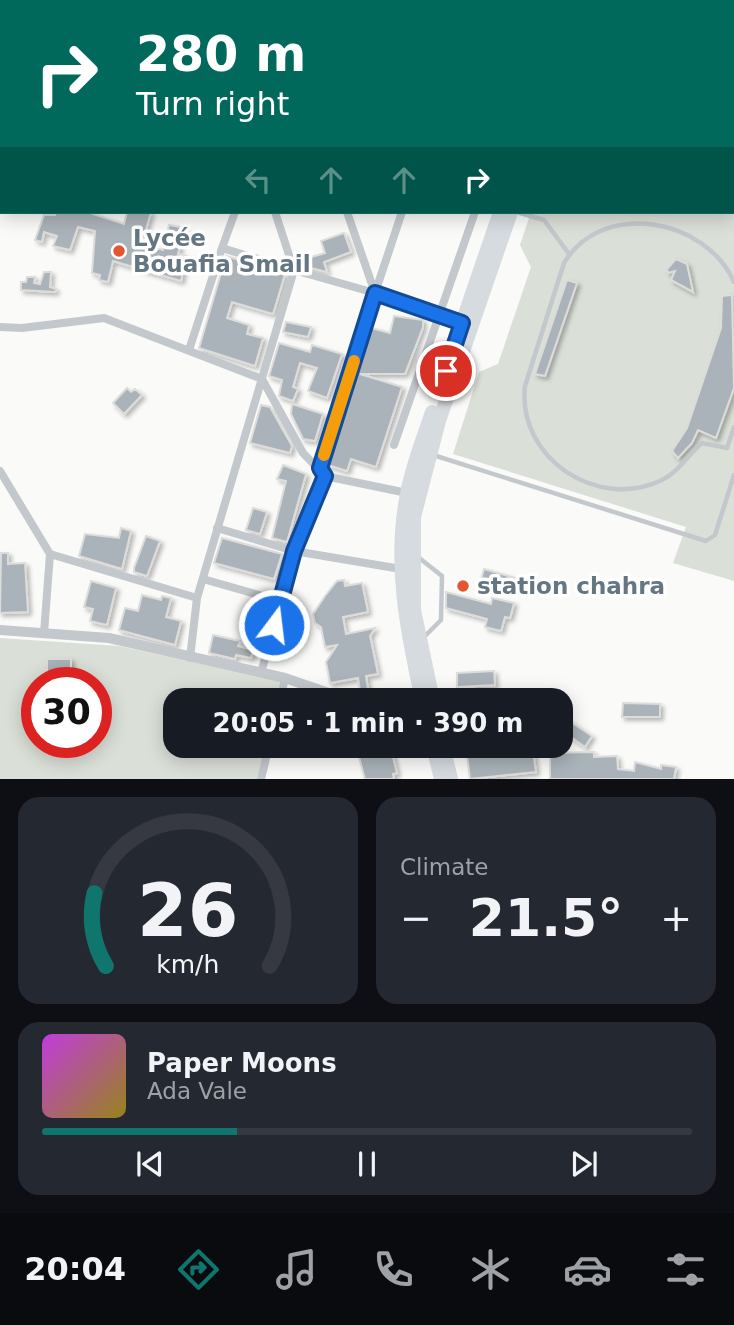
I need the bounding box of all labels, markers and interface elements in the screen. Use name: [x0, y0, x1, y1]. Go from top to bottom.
text: 280 m: [136, 26, 306, 83]
icon: right: [21, 28, 112, 119]
text: Turn right: [136, 85, 289, 123]
icon: left: [239, 161, 277, 199]
icon: ahead: [312, 161, 350, 199]
icon: ahead: [385, 161, 423, 199]
icon: right: [458, 161, 496, 199]
place label: Lycée Bouafia Smail: [133, 225, 311, 277]
marker: Lycée Bouafia Smail: [111, 243, 127, 259]
pin: [416, 341, 476, 401]
icon: arrive: [427, 352, 465, 390]
place label: station chahra: [477, 573, 665, 599]
marker: station chahra: [455, 578, 471, 594]
position arrow: [237, 588, 311, 662]
speed limit sign: 30: [21, 667, 112, 758]
text: 20:05 · 1 min · 390 m: [213, 708, 523, 738]
text: Climate: [400, 854, 489, 880]
text: 26: [137, 869, 239, 954]
text: 21.5°: [469, 888, 623, 948]
text: −: [400, 896, 432, 940]
text: +: [660, 896, 692, 940]
text: km/h: [156, 950, 220, 979]
text: Paper Moons: [147, 1048, 337, 1078]
text: Ada Vale: [147, 1078, 247, 1104]
icon: previous: [131, 1145, 169, 1183]
icon: pause: [348, 1145, 386, 1183]
icon: next: [565, 1145, 603, 1183]
icon: directions: [174, 1245, 223, 1294]
icon: music: [272, 1245, 321, 1294]
icon: phone: [369, 1245, 418, 1294]
icon: climate: [466, 1245, 515, 1294]
icon: car: [563, 1245, 612, 1294]
icon: filters: [661, 1245, 710, 1294]
text: 20:04: [24, 1250, 126, 1288]

